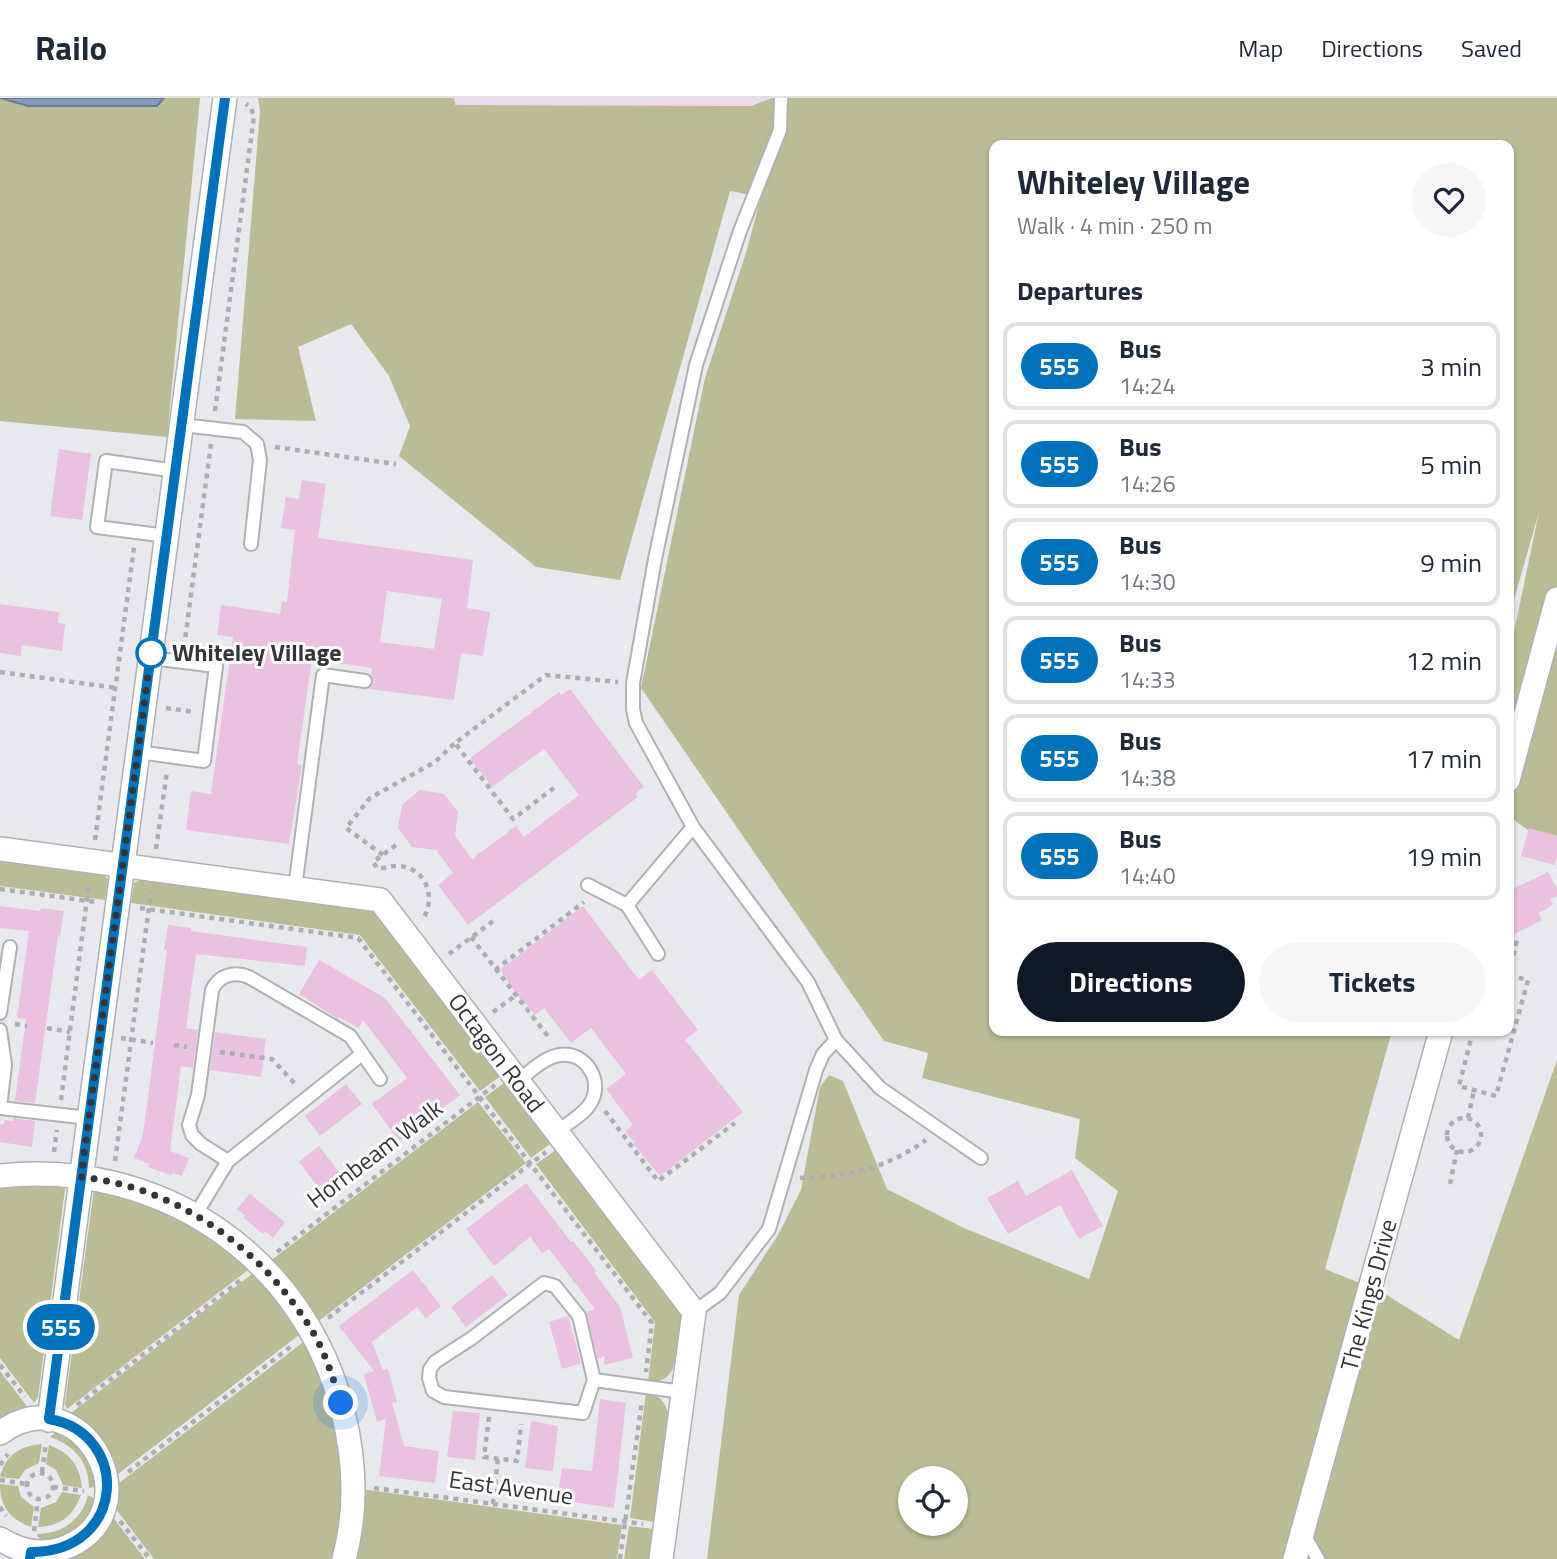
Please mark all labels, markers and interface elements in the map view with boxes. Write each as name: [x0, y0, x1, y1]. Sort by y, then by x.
text: Railo: [35, 23, 107, 73]
text: Map: [1238, 30, 1283, 66]
text: Directions: [1321, 30, 1423, 66]
text: Saved: [1461, 30, 1522, 66]
text: Whiteley Village: [1017, 157, 1250, 207]
button: heart: [1412, 163, 1486, 237]
text: Walk · 4 min · 250 m: [1017, 208, 1213, 243]
text: Departures: [1017, 271, 1143, 310]
text: Bus: [1119, 329, 1161, 368]
text: 3 min: [1420, 347, 1482, 386]
text: 555: [1039, 348, 1080, 384]
text: 14:24: [1119, 368, 1176, 403]
text: Bus: [1119, 427, 1161, 466]
text: 5 min: [1420, 445, 1482, 484]
text: 555: [1039, 446, 1080, 482]
text: 14:26: [1119, 466, 1176, 501]
text: Bus: [1119, 525, 1161, 564]
text: 9 min: [1420, 543, 1482, 582]
text: 555: [1039, 544, 1080, 580]
text: 14:30: [1119, 564, 1176, 599]
text: Bus: [1119, 623, 1161, 662]
place label: Whiteley Village: [172, 634, 342, 670]
marker: Whiteley Village: [136, 638, 166, 668]
text: 12 min: [1406, 641, 1482, 680]
text: 555: [1039, 642, 1080, 678]
text: 14:33: [1119, 662, 1176, 697]
text: Bus: [1119, 721, 1161, 760]
text: 17 min: [1406, 739, 1482, 778]
text: 555: [1039, 740, 1080, 776]
text: 14:38: [1119, 760, 1176, 795]
text: Bus: [1119, 819, 1161, 858]
text: 19 min: [1406, 837, 1482, 876]
text: 555: [1039, 838, 1080, 874]
text: 14:40: [1119, 858, 1176, 893]
button: Directions: [1017, 942, 1245, 1022]
button: Tickets: [1259, 942, 1486, 1022]
street label: Octagon Road: [440, 985, 554, 1120]
street label: Hornbeam Walk: [299, 1090, 450, 1216]
street label: The Kings Drive: [1330, 1215, 1406, 1375]
line badge: 555: [21, 1304, 101, 1350]
text: 555: [41, 1309, 81, 1345]
your location: [323, 1385, 358, 1420]
street label: East Avenue: [447, 1460, 576, 1514]
map controls: [898, 1466, 968, 1536]
button: locate: [898, 1466, 968, 1536]

